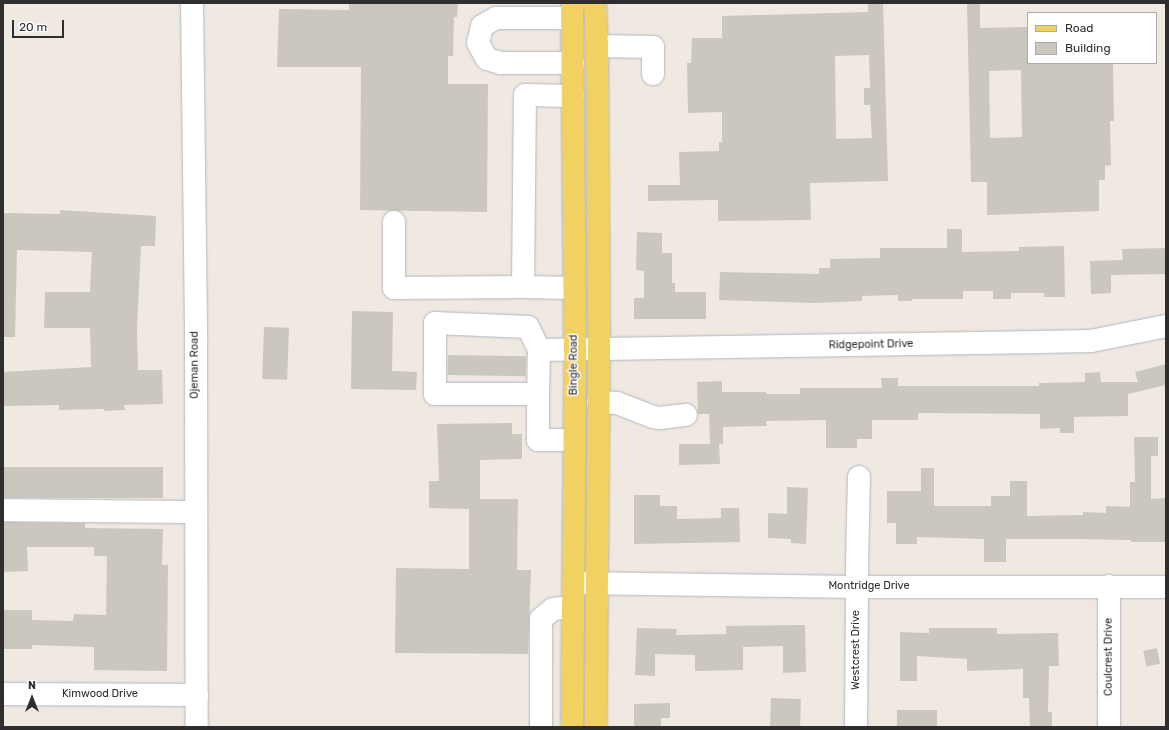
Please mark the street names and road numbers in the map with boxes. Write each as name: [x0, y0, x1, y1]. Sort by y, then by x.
street label: Ojeman Road: [188, 331, 202, 399]
street label: Bingle Road: [567, 335, 581, 395]
street label: Ridgepoint Drive: [829, 338, 913, 352]
street label: Montridge Drive: [828, 579, 910, 593]
street label: Westcrest Drive: [849, 610, 863, 690]
street label: Coulcrest Drive: [1102, 618, 1116, 696]
street label: Kimwood Drive: [62, 687, 138, 701]

